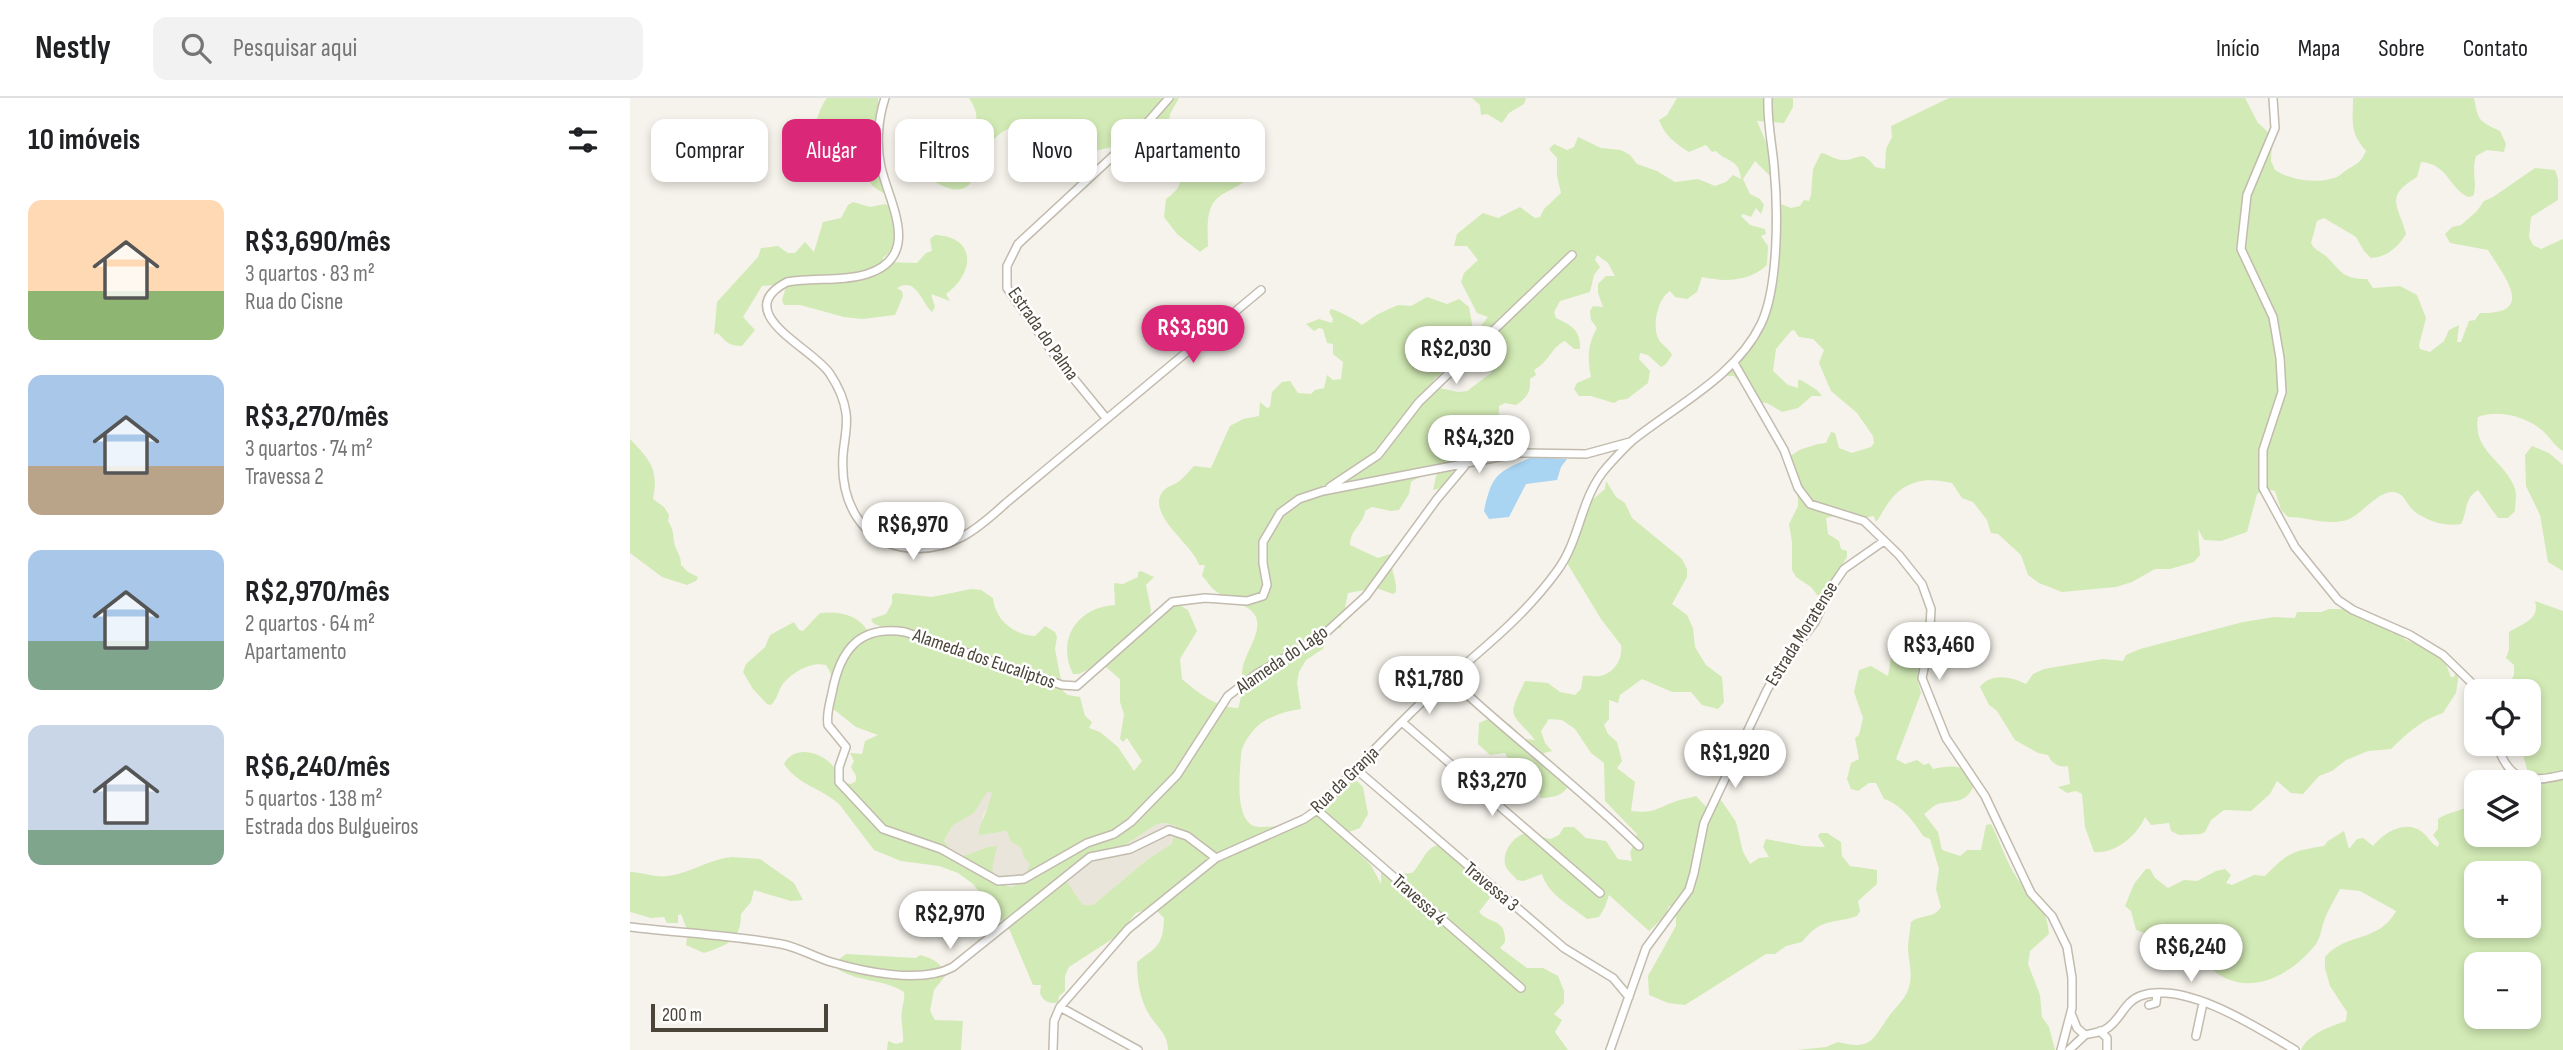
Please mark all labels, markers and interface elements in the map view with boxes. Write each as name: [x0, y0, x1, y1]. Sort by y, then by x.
search box: [153, 17, 643, 80]
text: Nestly: [35, 28, 111, 68]
icon: search: [177, 29, 215, 67]
text: Pesquisar aqui: [233, 33, 357, 64]
text: Início: [2216, 34, 2260, 63]
text: Mapa: [2298, 34, 2340, 63]
text: Sobre: [2378, 34, 2425, 63]
text: Contato: [2463, 34, 2528, 63]
chip: Comprar: [651, 119, 768, 182]
chip: Alugar: [782, 119, 881, 182]
chip: Filtros: [895, 119, 994, 182]
chip: Novo: [1008, 119, 1097, 182]
chip: Apartamento: [1111, 119, 1265, 182]
icon: filters: [564, 121, 602, 159]
text: 10 imóveis: [28, 122, 140, 158]
text: R$3,690/mês: [245, 224, 391, 260]
icon: home: [84, 228, 168, 312]
text: 3 quartos · 83 m²: [245, 260, 375, 288]
street label: Estrada do Palma: [1003, 283, 1083, 385]
text: Rua do Cisne: [245, 288, 343, 316]
pin: R$3,690: [1128, 306, 1258, 365]
text: R$3,690: [1158, 314, 1229, 342]
pin: R$2,030: [1391, 327, 1521, 386]
text: R$2,030: [1421, 335, 1491, 363]
text: R$3,270/mês: [245, 399, 389, 435]
icon: home: [84, 403, 168, 487]
pin: R$4,320: [1414, 416, 1544, 475]
text: R$4,320: [1444, 424, 1514, 452]
text: 3 quartos · 74 m²: [245, 435, 373, 463]
text: Travessa 2: [245, 463, 324, 491]
pin: R$6,970: [848, 503, 978, 562]
text: R$6,970: [878, 511, 948, 539]
text: R$2,970/mês: [245, 574, 390, 610]
icon: home: [84, 578, 168, 662]
street label: Estrada Moratense: [1761, 578, 1843, 690]
text: 2 quartos · 64 m²: [245, 610, 375, 638]
street label: Alameda do Lago: [1231, 621, 1332, 700]
pin: R$3,460: [1874, 622, 2004, 682]
street label: Alameda dos Eucaliptos: [909, 624, 1058, 694]
text: R$3,460: [1903, 631, 1975, 659]
text: Apartamento: [245, 638, 347, 666]
pin: R$1,780: [1364, 656, 1494, 716]
text: R$1,780: [1395, 665, 1463, 693]
map controls: [2464, 679, 2541, 1029]
button: locate: [2464, 679, 2541, 756]
pin: R$1,920: [1670, 730, 1800, 790]
text: R$1,920: [1700, 739, 1770, 767]
street label: Rua da Granja: [1306, 742, 1384, 818]
text: R$6,240/mês: [245, 749, 390, 785]
icon: home: [84, 753, 168, 837]
pin: R$3,270: [1427, 758, 1557, 818]
text: R$3,270: [1457, 767, 1527, 795]
button: layers: [2464, 770, 2541, 847]
text: 5 quartos · 138 m²: [245, 785, 383, 813]
text: Estrada dos Bulgueiros: [245, 813, 418, 841]
street label: Travessa 3: [1459, 857, 1523, 917]
button: +: [2464, 861, 2541, 938]
street label: Travessa 4: [1387, 870, 1451, 930]
pin: R$2,970: [885, 892, 1015, 951]
text: R$2,970: [915, 900, 985, 928]
pin: R$6,240: [2126, 924, 2256, 984]
text: R$6,240: [2156, 933, 2226, 961]
button: −: [2464, 952, 2541, 1029]
scale bar: [651, 1001, 828, 1033]
text: 200 m: [662, 1004, 702, 1027]

